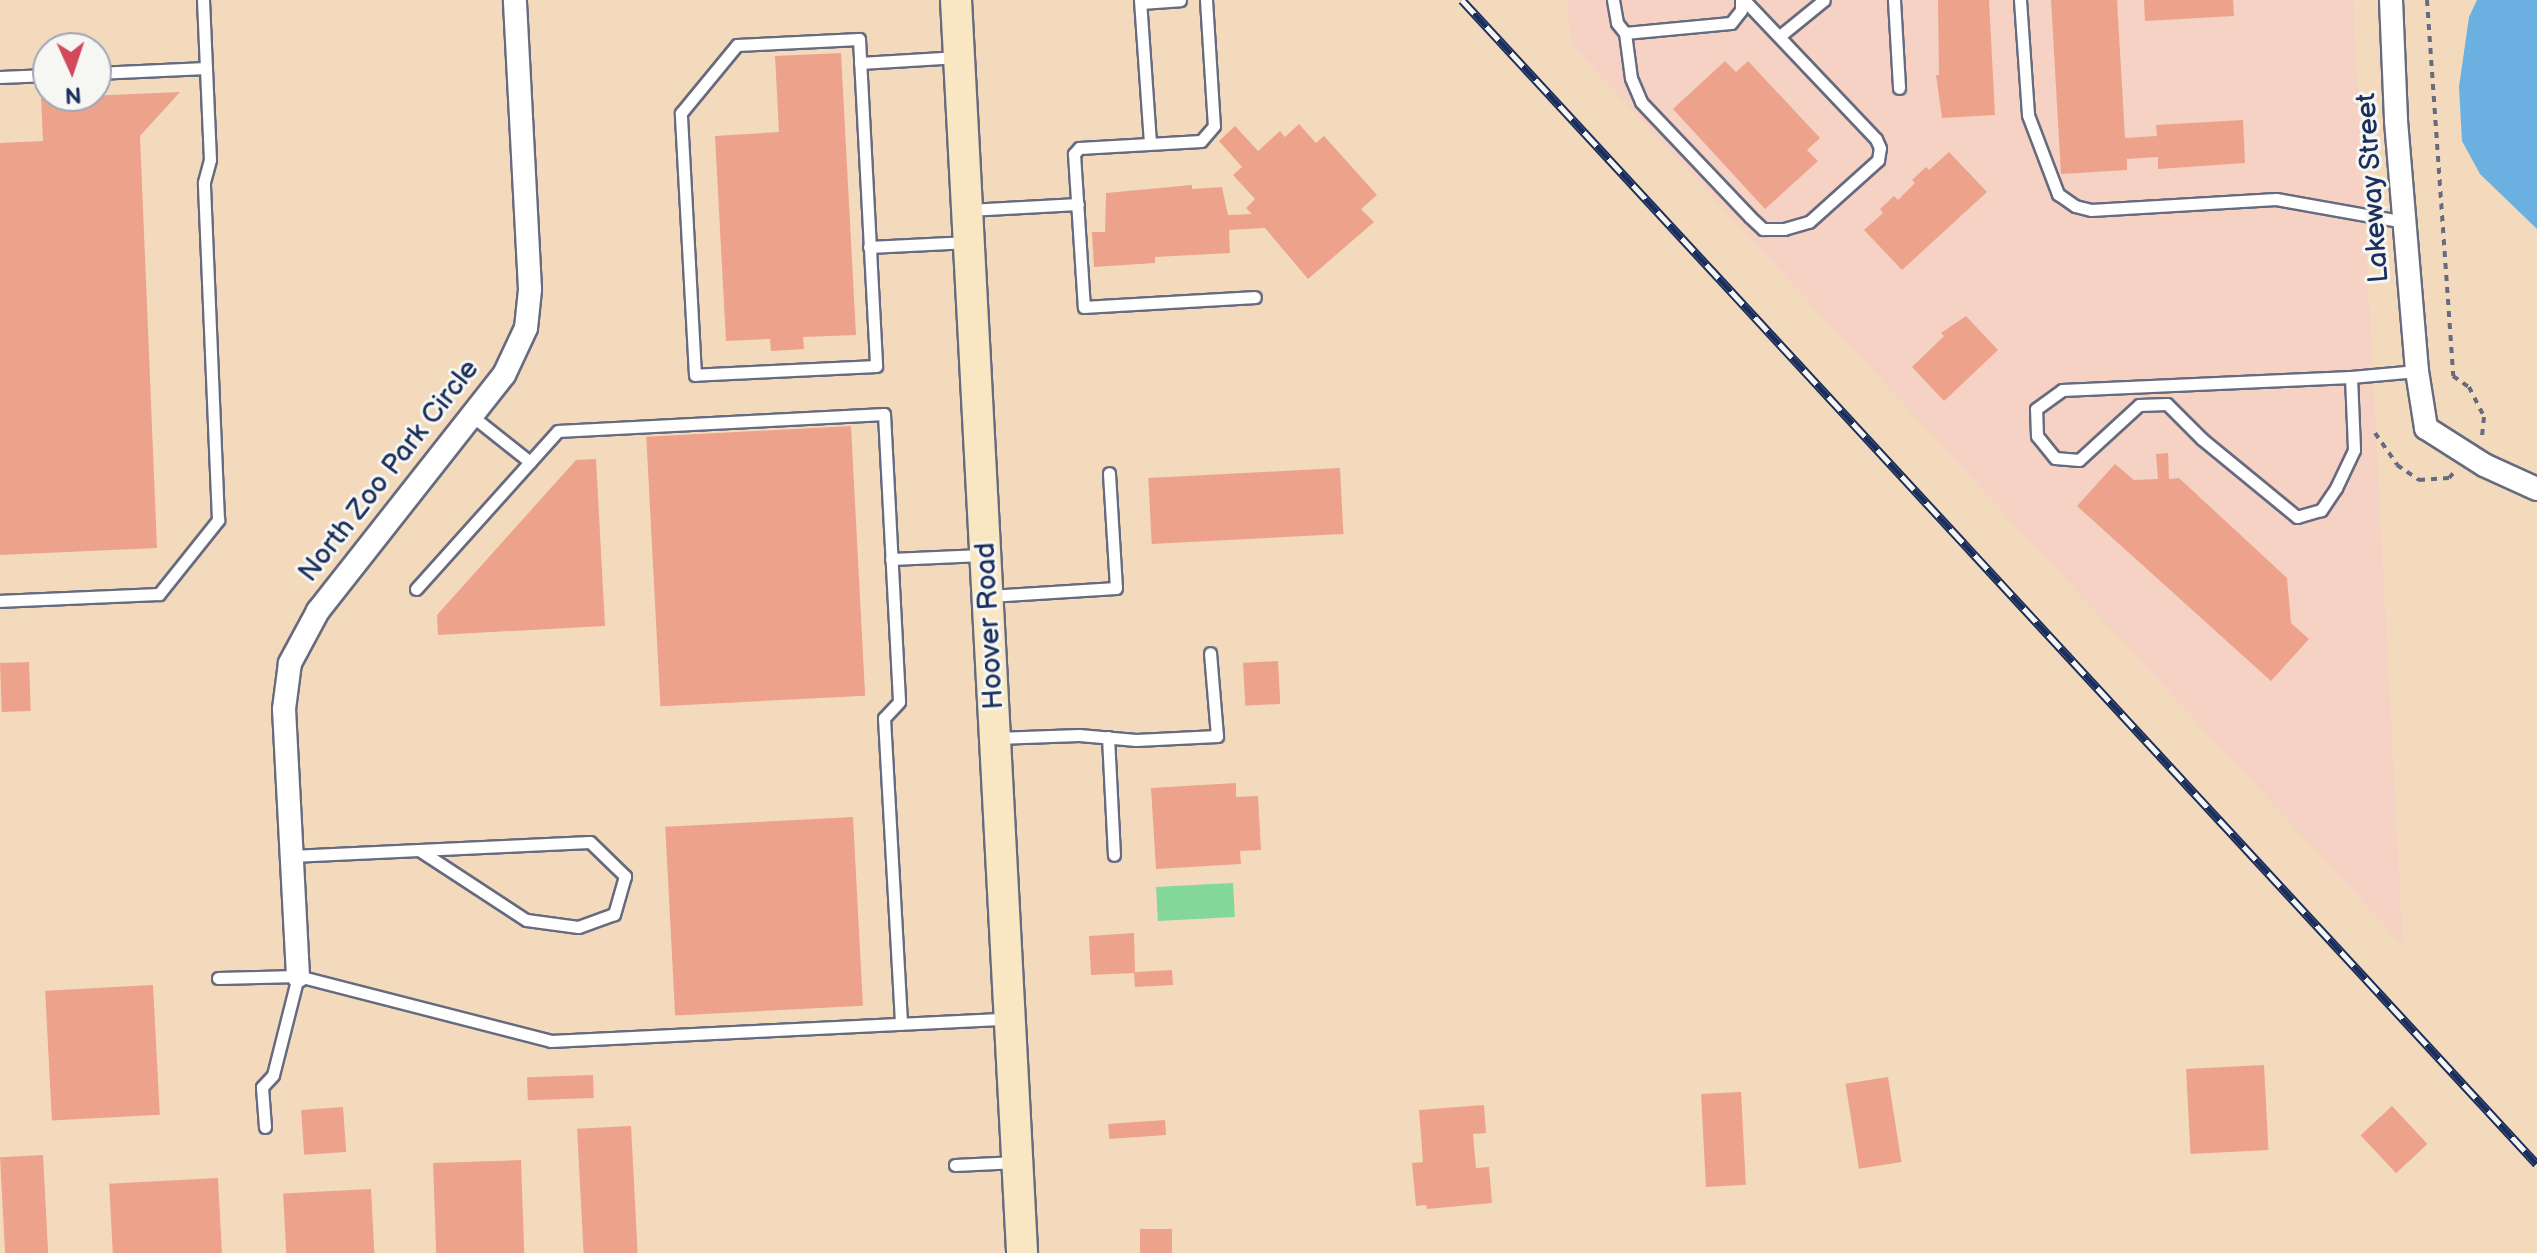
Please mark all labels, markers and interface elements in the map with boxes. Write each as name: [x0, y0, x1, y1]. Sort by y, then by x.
north arrow: [32, 32, 112, 112]
text: N: [64, 81, 82, 108]
street label: Lakeway Street: [2350, 91, 2396, 285]
street label: North Zoo Park Circle: [292, 353, 486, 589]
street label: Hoover Road: [969, 542, 1011, 710]

